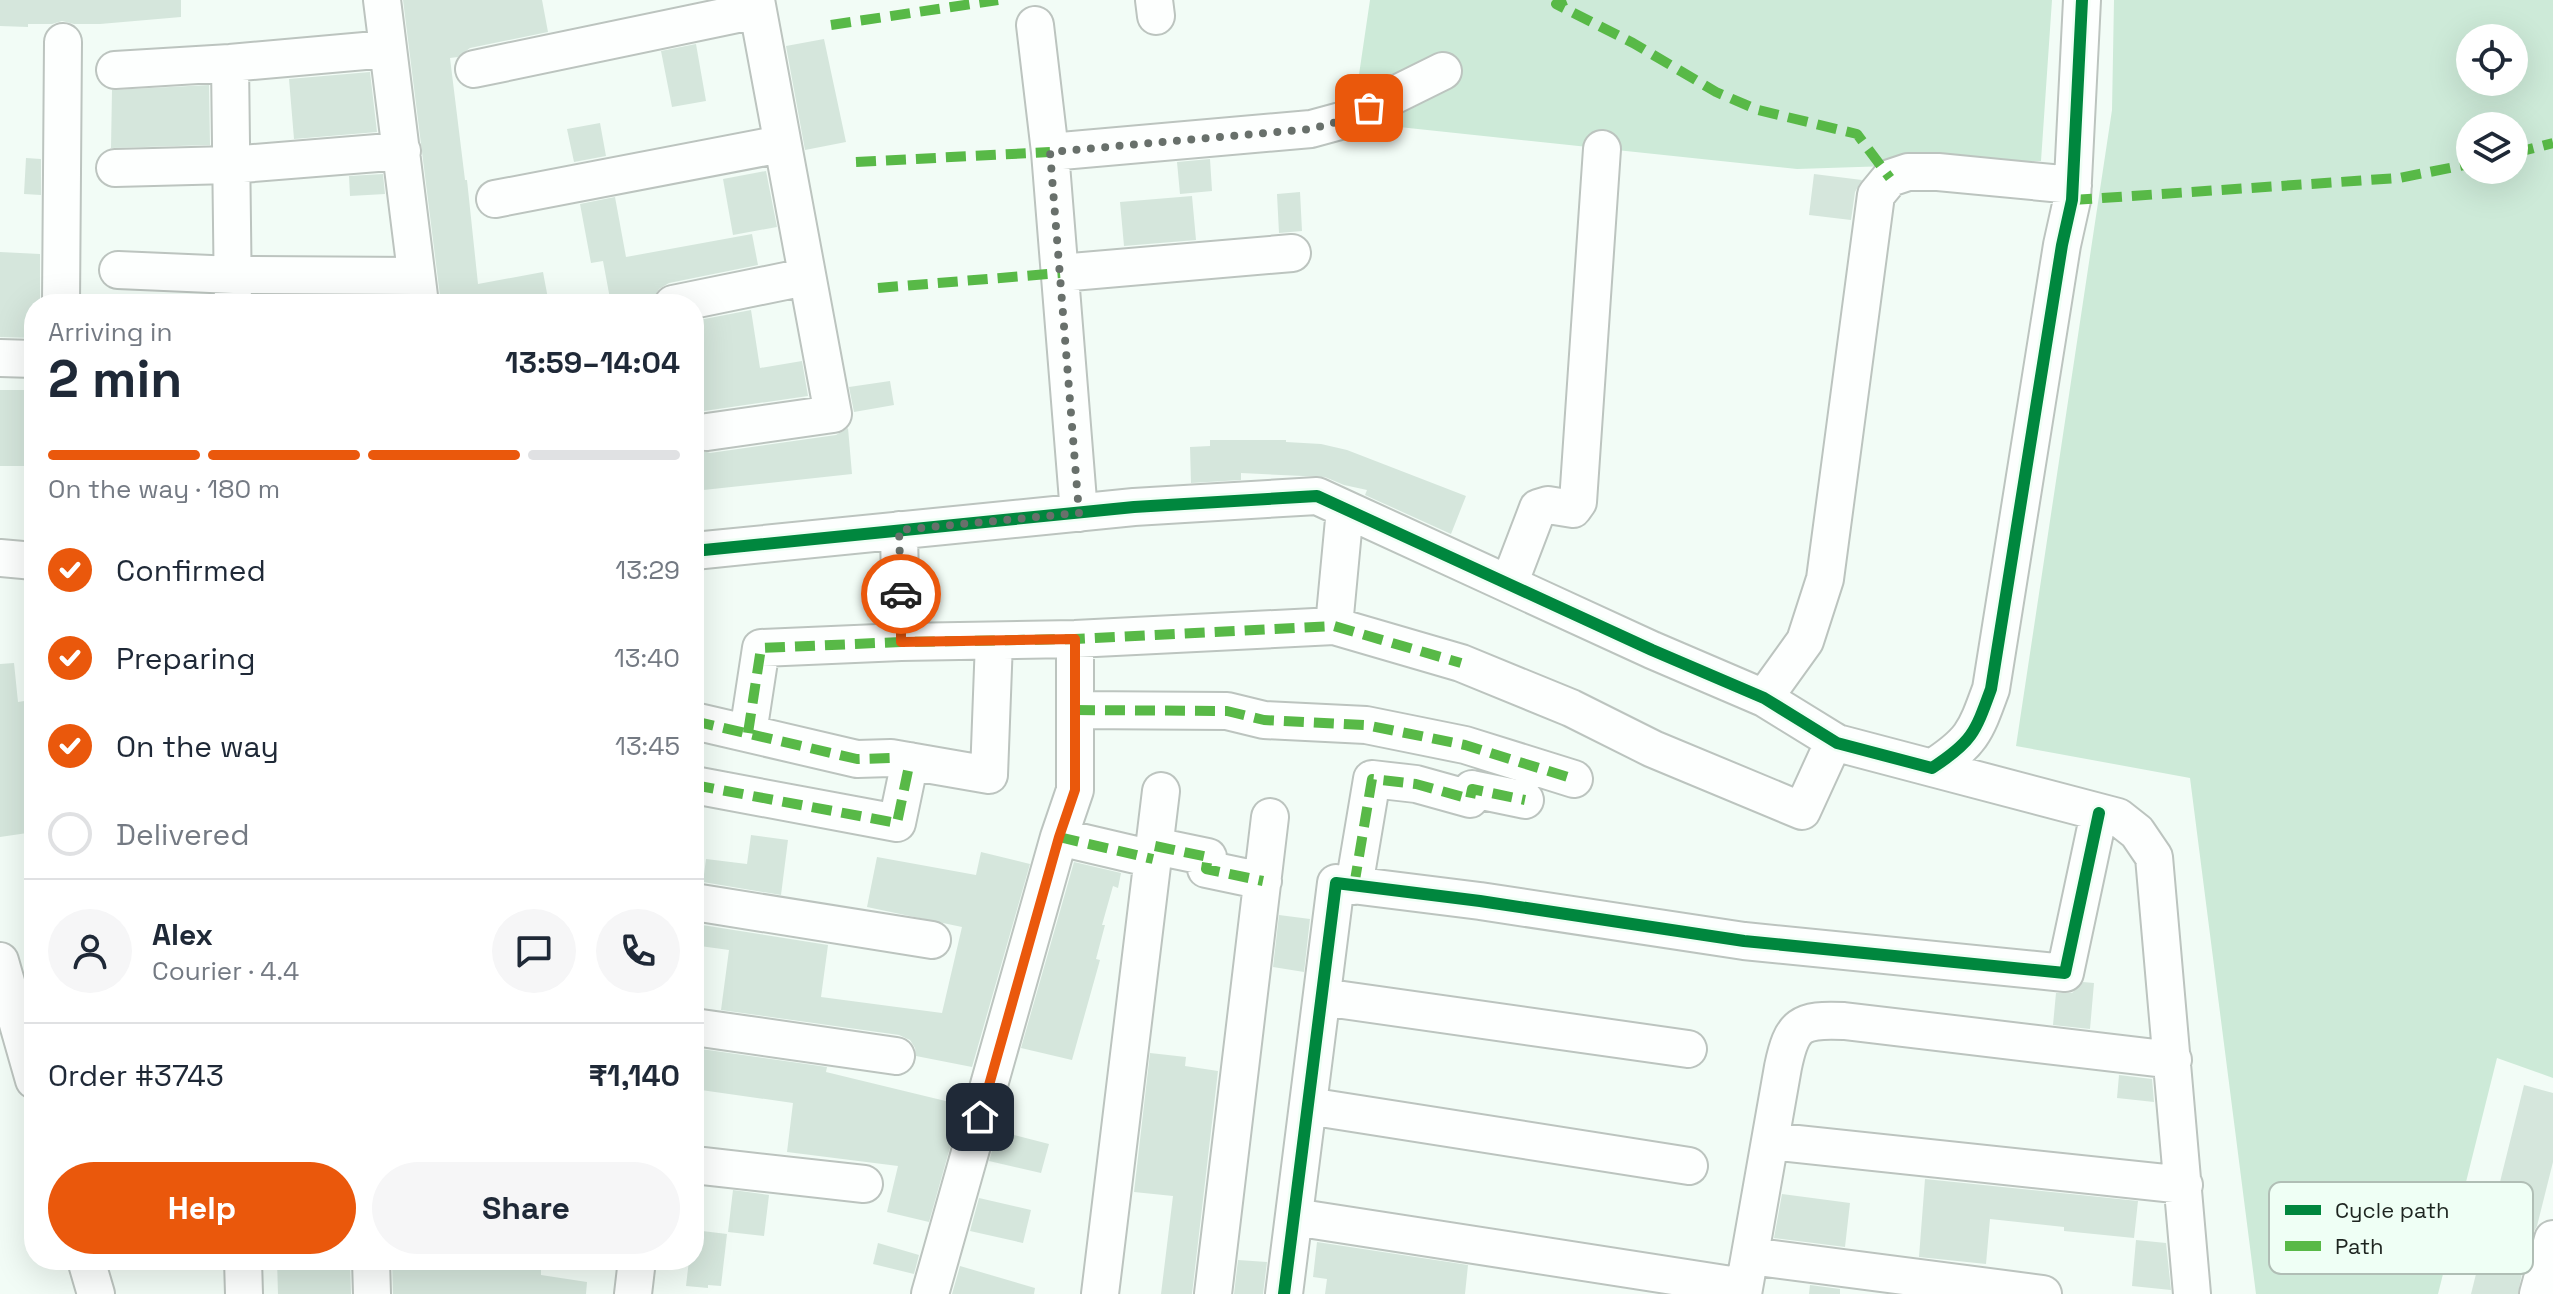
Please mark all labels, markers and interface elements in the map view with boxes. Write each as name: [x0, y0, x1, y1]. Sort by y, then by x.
map controls: [2456, 24, 2528, 184]
button: locate: [2456, 24, 2528, 96]
pin: [1335, 74, 1403, 142]
icon: bag: [1347, 86, 1391, 130]
button: layers: [2456, 112, 2528, 184]
text: Arriving in: [48, 315, 172, 349]
text: 13:59–14:04: [505, 343, 680, 382]
text: 2 min: [48, 346, 182, 412]
text: On the way · 180 m: [48, 472, 280, 506]
icon: check: [48, 548, 92, 592]
text: Confirmed: [116, 551, 266, 590]
text: 13:29: [615, 553, 680, 587]
courier: [861, 554, 941, 634]
icon: car: [879, 572, 923, 616]
icon: check: [48, 636, 92, 680]
text: Preparing: [116, 639, 255, 678]
text: 13:40: [614, 641, 680, 675]
icon: check: [48, 724, 92, 768]
text: On the way: [116, 727, 279, 766]
text: 13:45: [615, 729, 680, 763]
text: Delivered: [116, 815, 250, 854]
button: person: [48, 909, 132, 993]
button: chat: [492, 909, 576, 993]
button: phone: [596, 909, 680, 993]
text: Alex: [152, 915, 213, 954]
text: Courier · 4.4: [152, 954, 299, 988]
text: Order #3743: [48, 1056, 224, 1095]
text: ₹1,140: [588, 1056, 680, 1095]
pin: [946, 1083, 1014, 1151]
icon: home: [958, 1095, 1002, 1139]
button: Help: [48, 1162, 356, 1254]
button: Share: [372, 1162, 680, 1254]
legend: [2269, 1182, 2533, 1274]
text: Cycle path: [2335, 1196, 2450, 1224]
text: Path: [2335, 1232, 2384, 1260]

